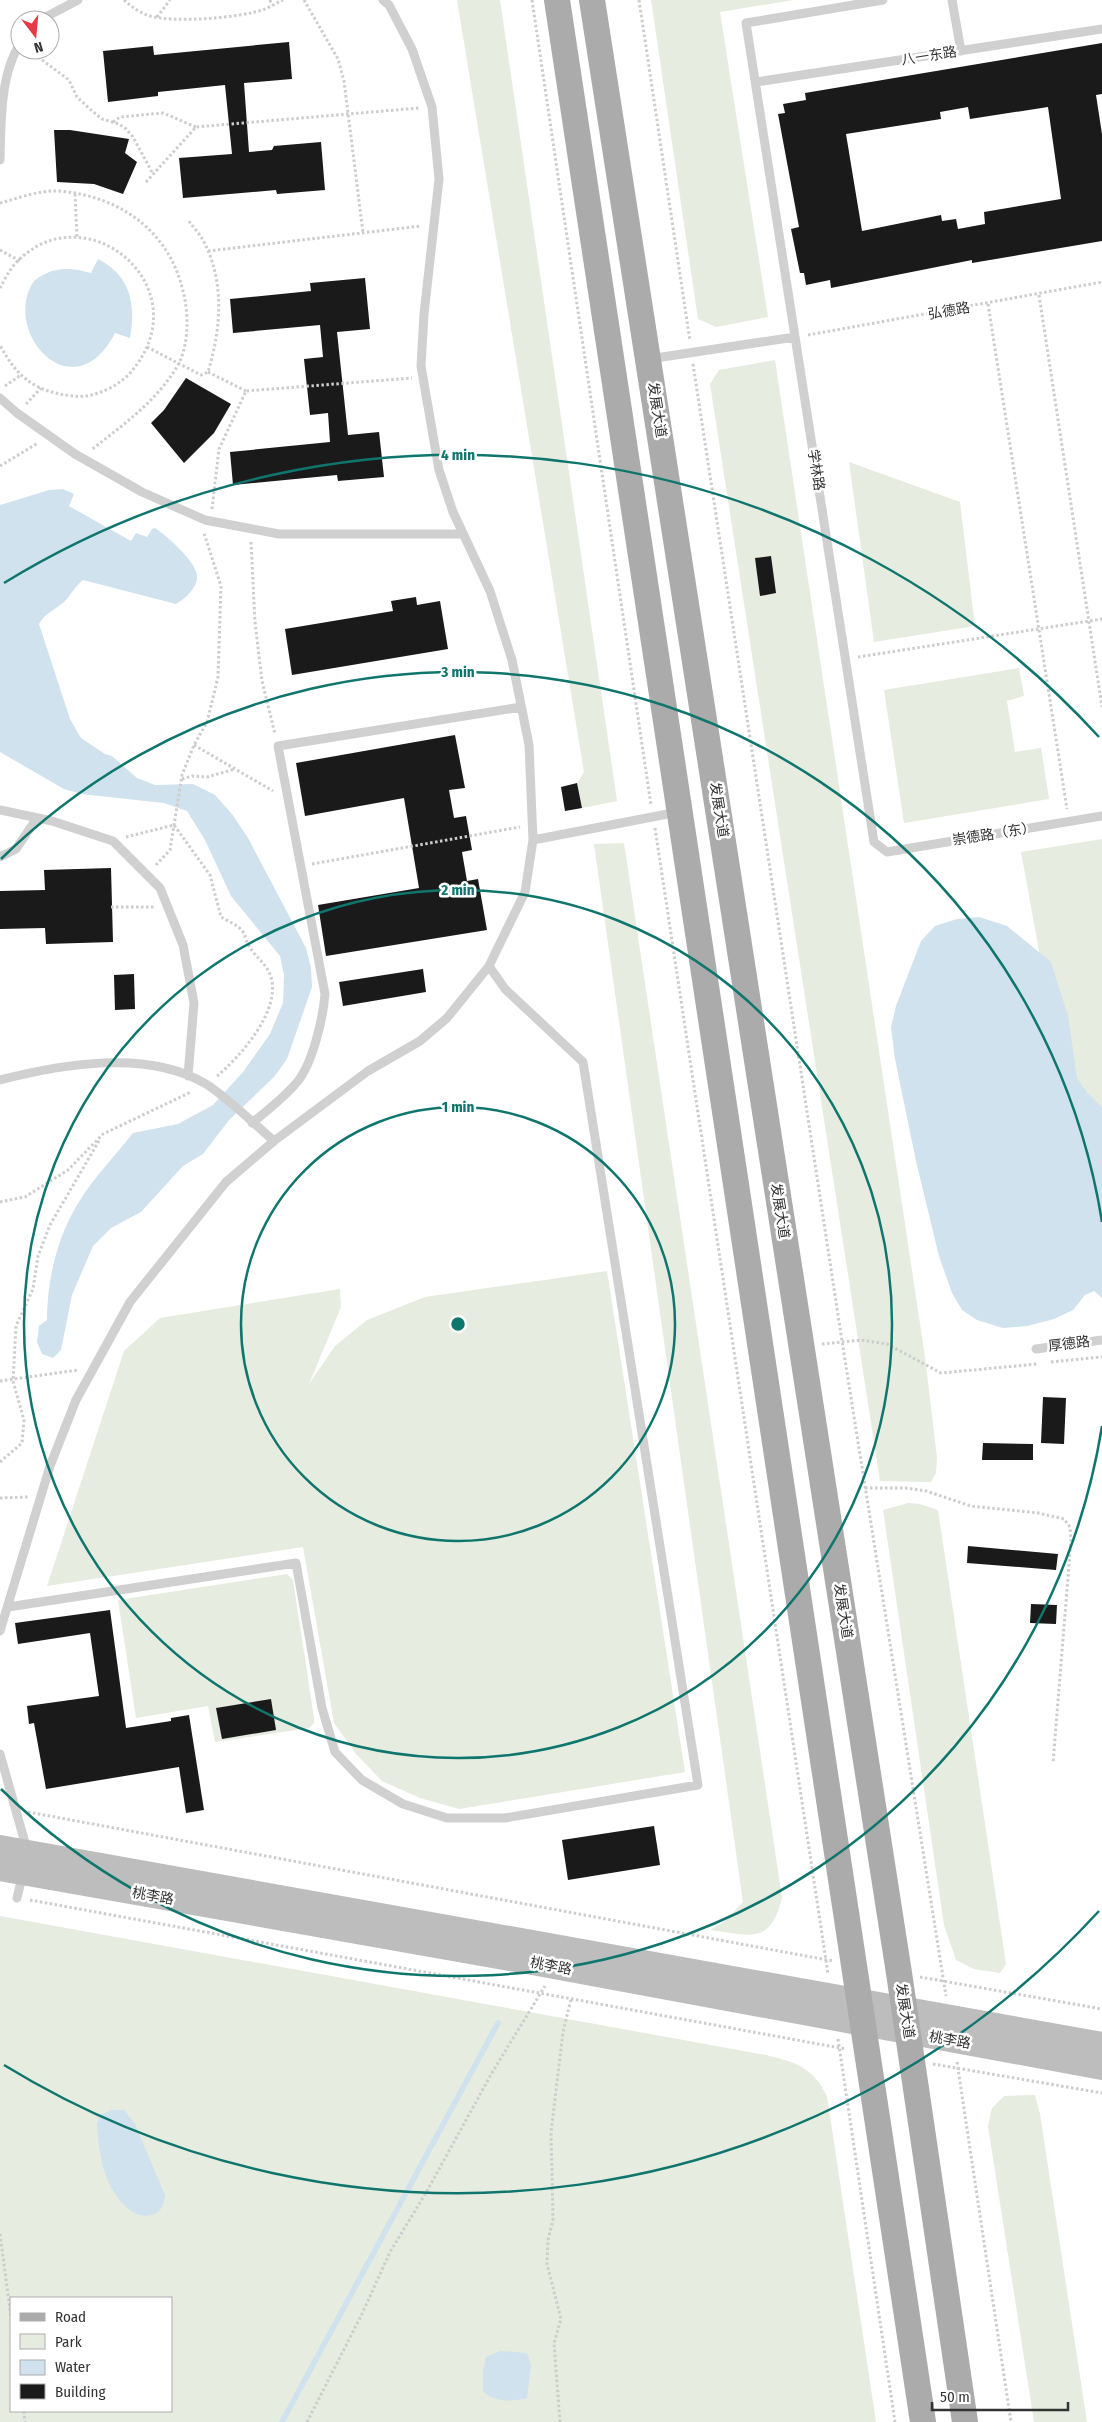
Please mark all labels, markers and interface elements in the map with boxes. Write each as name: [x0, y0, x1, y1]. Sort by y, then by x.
north arrow: [10, 10, 60, 60]
text: N: [32, 38, 45, 56]
street label: 八一东路: [900, 43, 958, 69]
street label: 弘德路: [927, 299, 971, 323]
street label: 发展大道: [644, 381, 670, 439]
text: 4 min: [441, 446, 475, 464]
street label: 学林路: [804, 448, 828, 492]
text: 3 min: [440, 663, 475, 681]
street label: 发展大道: [706, 781, 732, 839]
street label: 崇德路（东）: [951, 819, 1037, 849]
text: 2 min: [440, 881, 475, 899]
text: 1 min: [442, 1098, 474, 1116]
street label: 发展大道: [767, 1182, 793, 1240]
centre of rings: [449, 1315, 467, 1333]
street label: 厚德路: [1047, 1333, 1091, 1355]
street label: 发展大道: [830, 1582, 856, 1640]
street label: 桃李路: [131, 1884, 175, 1908]
street label: 桃李路: [529, 1954, 573, 1978]
street label: 发展大道: [892, 1982, 918, 2040]
street label: 桃李路: [928, 2028, 972, 2052]
legend: [10, 2297, 172, 2412]
text: Road: [55, 2308, 86, 2326]
text: Park: [55, 2333, 82, 2351]
text: Water: [55, 2358, 91, 2376]
scale bar: [932, 2380, 1068, 2412]
text: Building: [55, 2383, 106, 2401]
text: 50 m: [940, 2388, 970, 2406]

